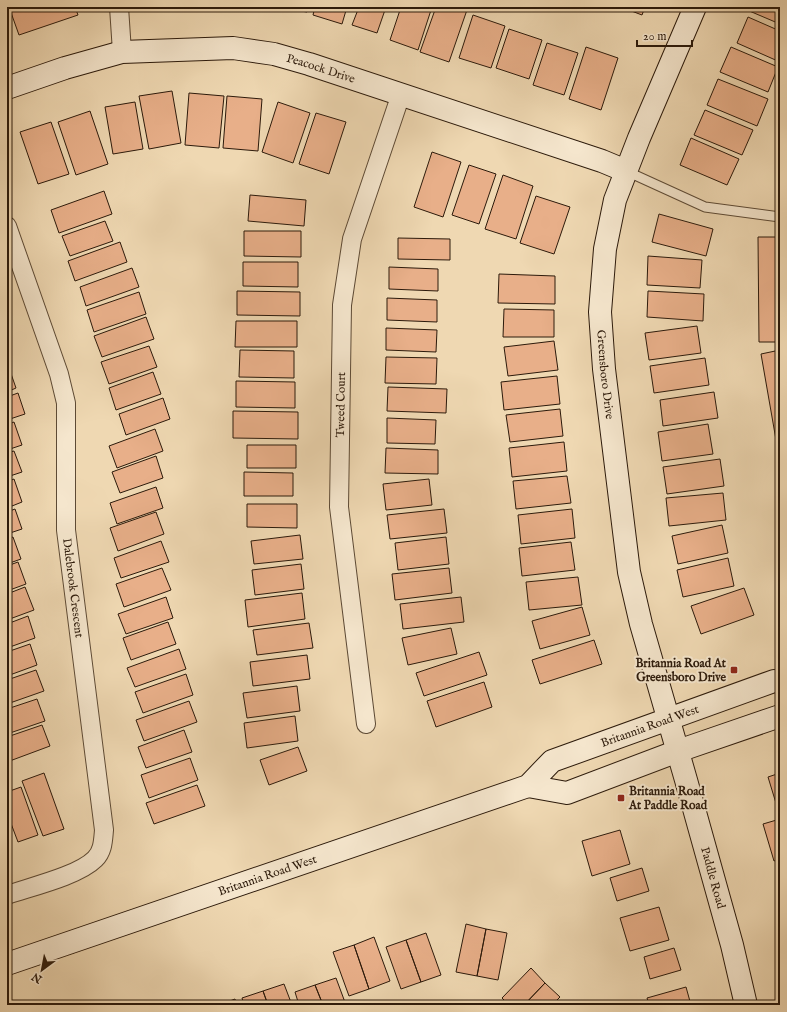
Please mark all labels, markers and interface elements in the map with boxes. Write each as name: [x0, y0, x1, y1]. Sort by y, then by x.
scale bar: [637, 22, 692, 48]
text: 20 m: [643, 29, 666, 44]
street label: Peacock Drive: [285, 50, 358, 86]
street label: Greensboro Drive: [594, 329, 618, 421]
street label: Tweed Court: [333, 372, 349, 438]
street label: Dalebrook Crescent: [60, 537, 87, 638]
place label: Britannia Road At Greensboro Drive: [635, 656, 727, 685]
marker: Britannia Road At Greensboro Drive: [729, 665, 739, 675]
street label: Britannia Road West: [599, 701, 701, 750]
place label: Britannia Road At Paddle Road: [628, 784, 708, 813]
marker: Britannia Road At Paddle Road: [616, 793, 626, 803]
street label: Paddle Road: [698, 845, 729, 911]
street label: Britannia Road West: [216, 851, 318, 899]
north arrow: [22, 950, 62, 990]
text: N: [29, 969, 46, 987]

